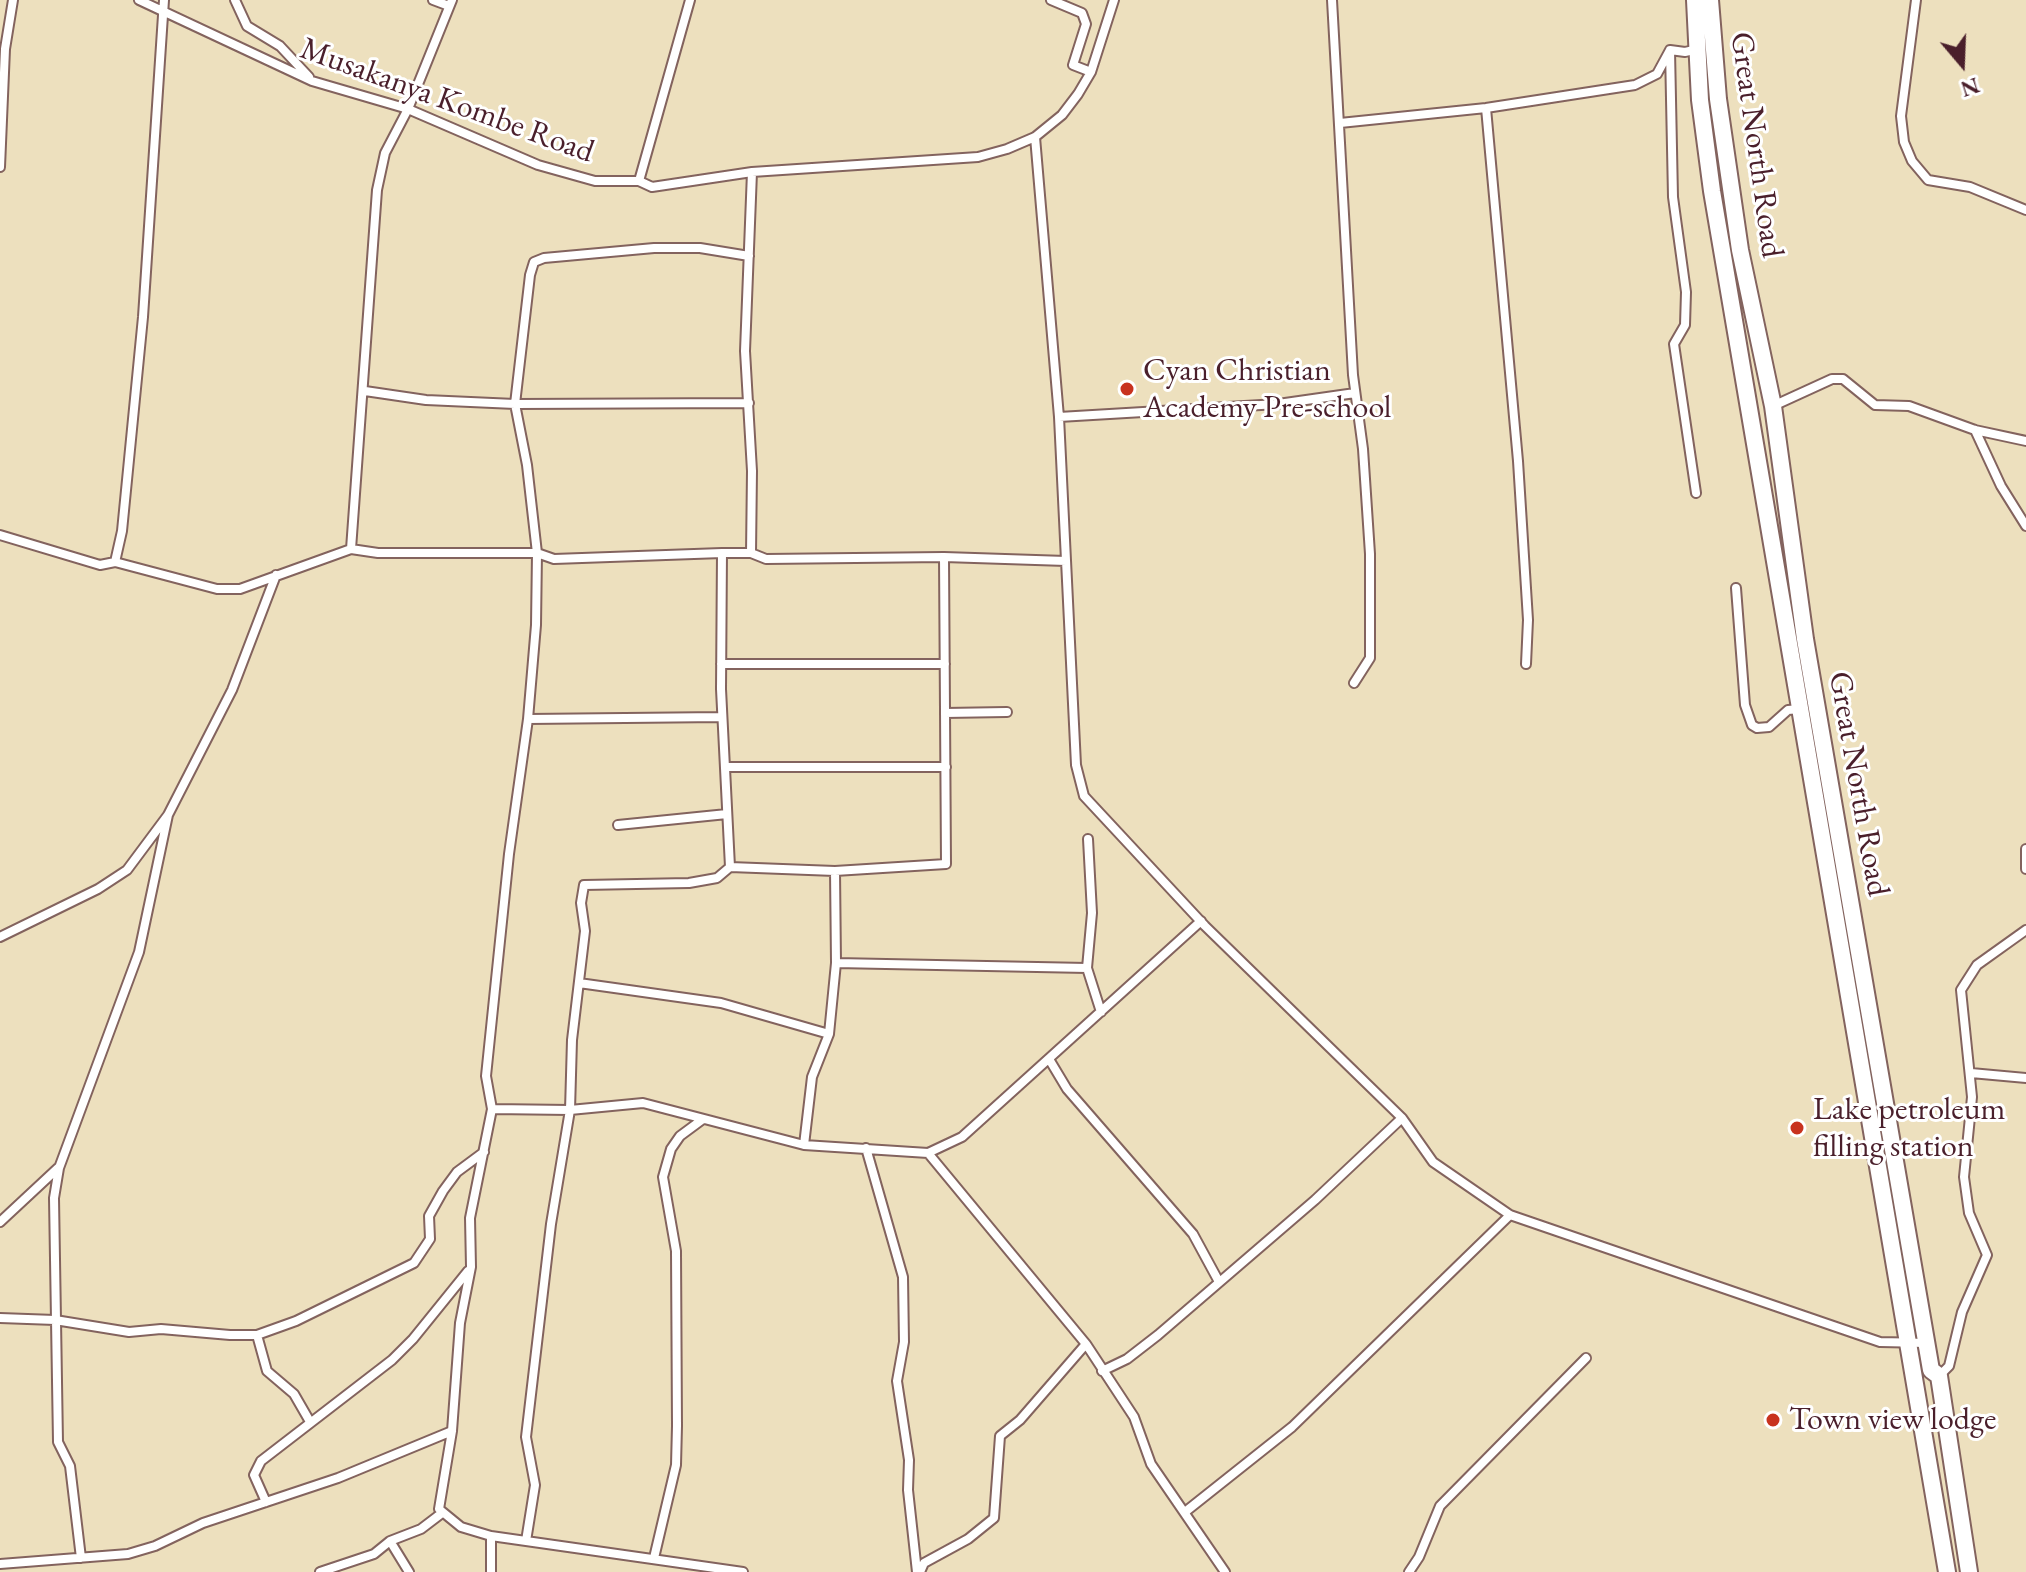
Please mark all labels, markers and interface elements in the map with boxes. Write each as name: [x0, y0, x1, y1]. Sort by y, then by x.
north arrow: [1922, 24, 2002, 104]
street label: Musakanya Kombe Road: [295, 30, 599, 172]
street label: Great North Road: [1721, 30, 1791, 260]
text: N: [1957, 71, 1983, 104]
place label: Cyan Christian Academy Pre-school: [1143, 352, 1391, 427]
marker: Cyan Christian Academy Pre-school: [1118, 380, 1136, 398]
street label: Great North Road: [1819, 669, 1897, 899]
place label: Lake petroleum filling station: [1813, 1091, 2005, 1166]
marker: Lake petroleum filling station: [1788, 1119, 1806, 1137]
place label: Town view lodge: [1789, 1401, 1996, 1439]
marker: Town view lodge: [1764, 1411, 1782, 1429]

